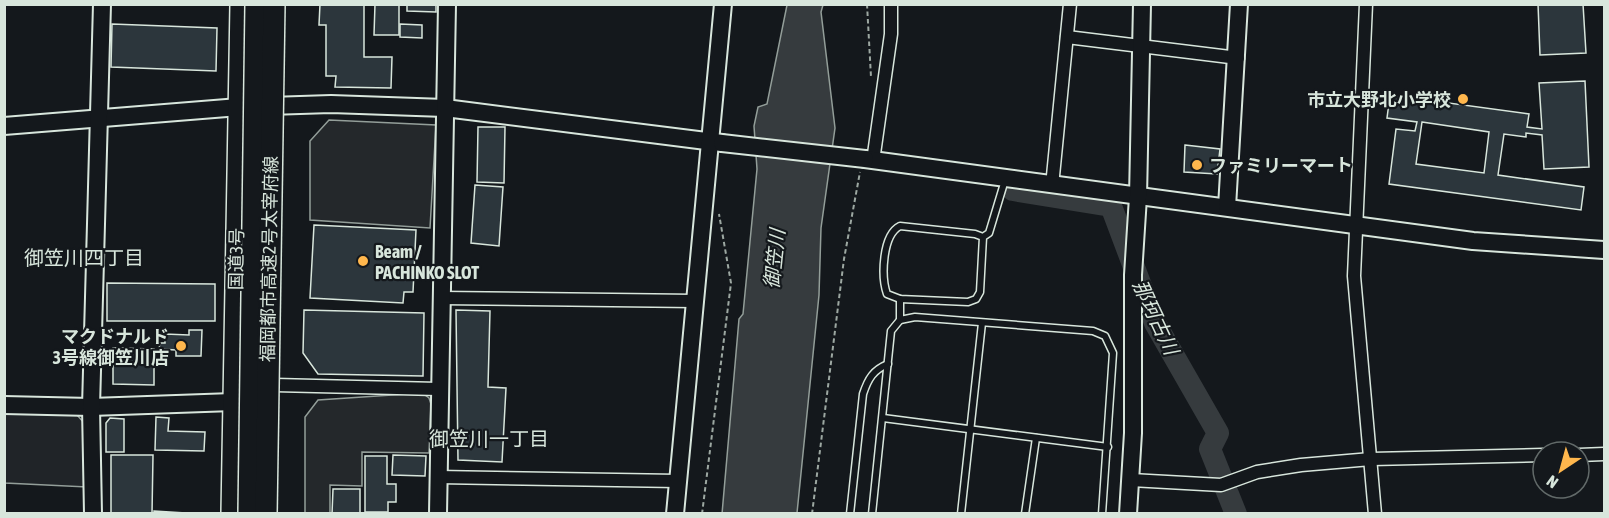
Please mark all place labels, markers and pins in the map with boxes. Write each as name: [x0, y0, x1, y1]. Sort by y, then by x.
place label: 市立大野北小学校: [1307, 89, 1451, 110]
marker: 市立大野北小学校: [1456, 92, 1470, 106]
place label: ファミリーマート: [1209, 155, 1353, 176]
marker: ファミリーマート: [1190, 158, 1204, 172]
place label: Beam / PACHINKO SLOT: [375, 241, 479, 283]
marker: Beam / PACHINKO SLOT: [356, 254, 370, 268]
place label: マクドナルド 3号線御笠川店: [53, 326, 169, 368]
marker: マクドナルド 3号線御笠川店: [174, 339, 188, 353]

